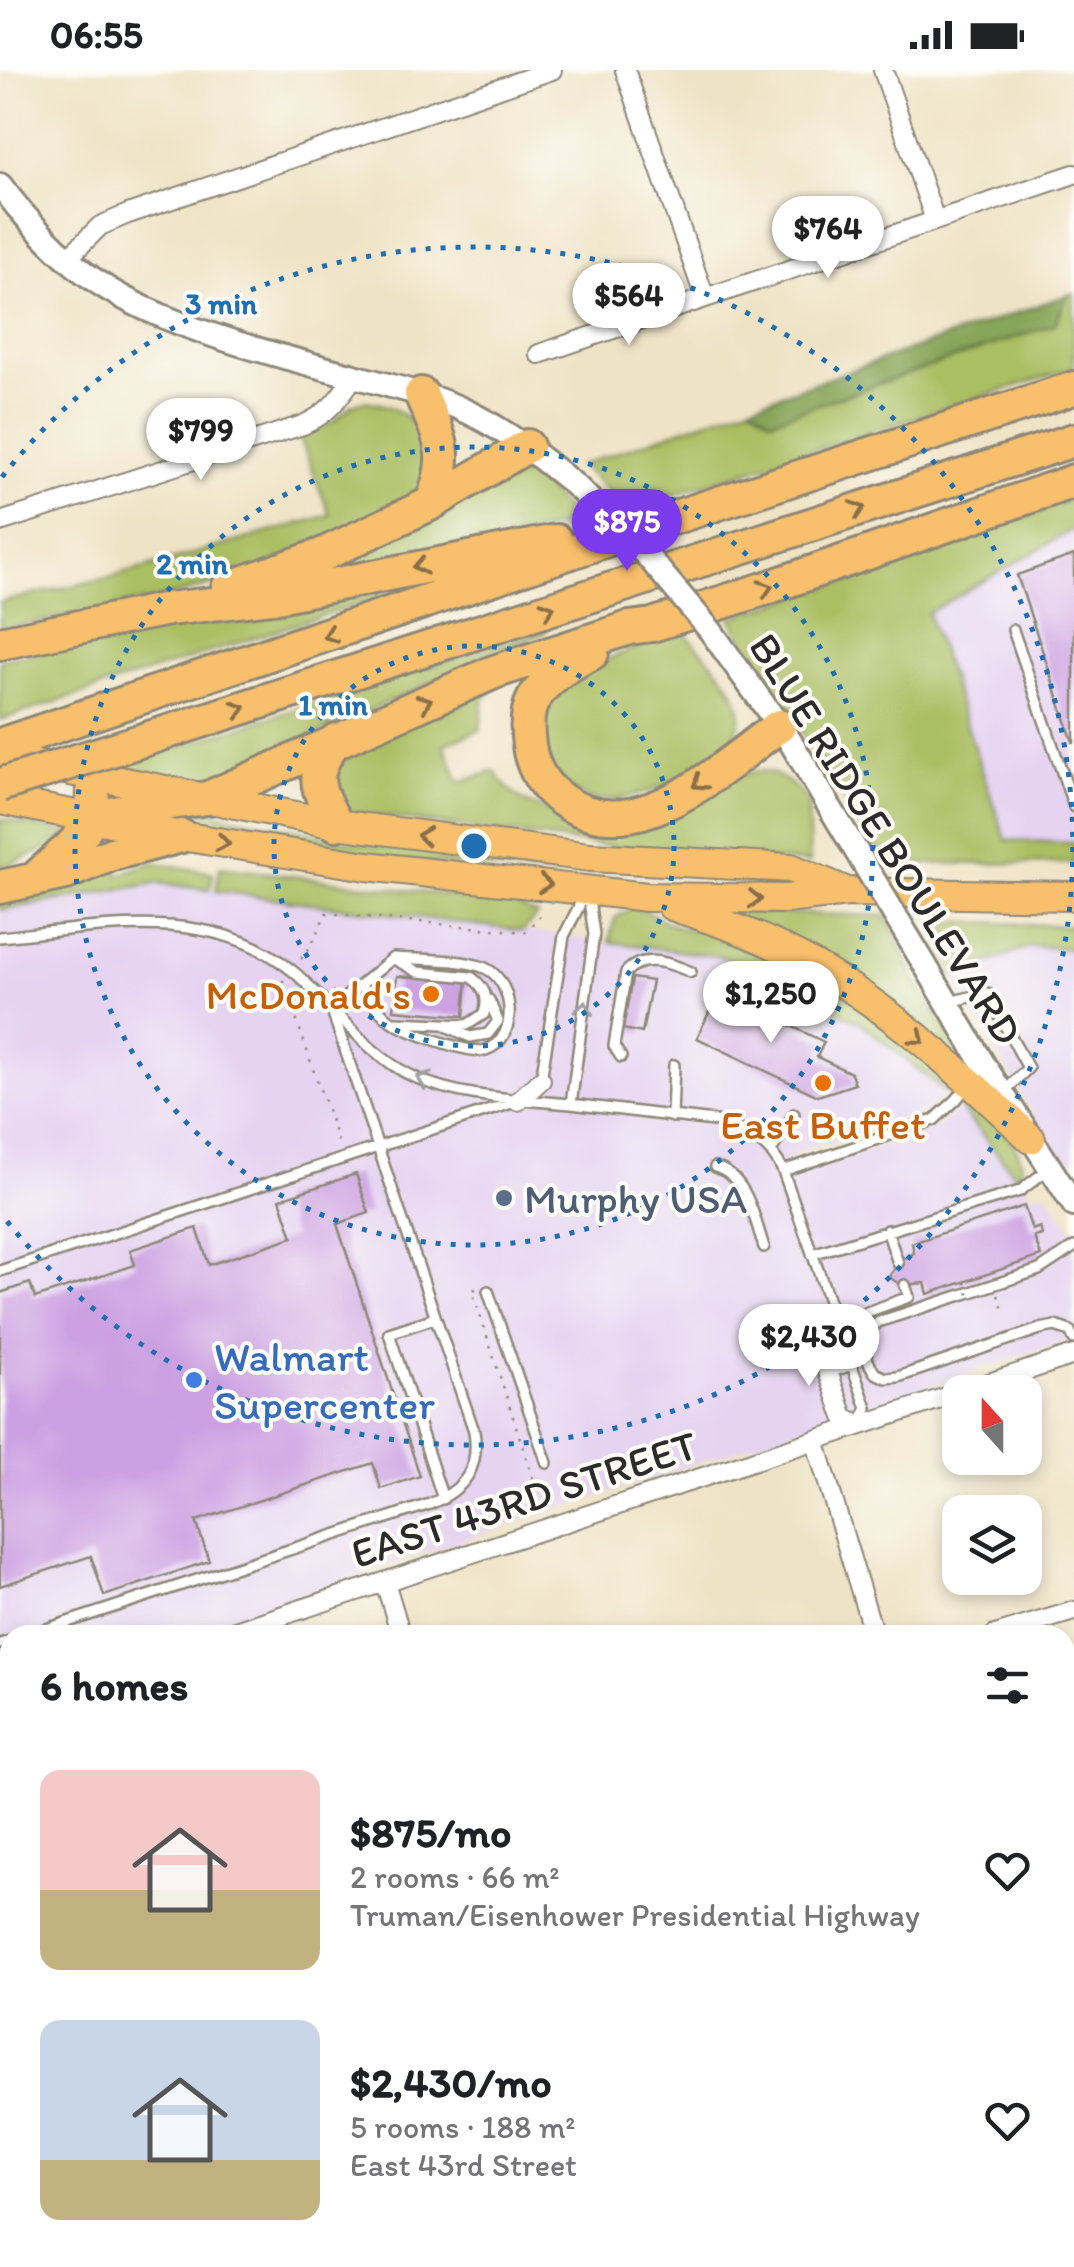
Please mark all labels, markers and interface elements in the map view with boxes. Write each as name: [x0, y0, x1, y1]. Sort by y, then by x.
text: 06:55: [50, 12, 143, 58]
pin: $764: [769, 196, 887, 281]
text: $764: [794, 209, 862, 247]
pin: $564: [570, 263, 688, 348]
text: $564: [594, 276, 664, 314]
text: 3 min: [185, 285, 258, 322]
pin: $799: [142, 398, 260, 483]
text: $799: [168, 411, 234, 449]
pin: $875: [568, 489, 686, 574]
one-way arrow: [848, 501, 865, 521]
text: $875: [594, 502, 660, 540]
text: 2 min: [156, 545, 229, 582]
one-way arrow: [412, 554, 429, 575]
one-way arrow: [757, 580, 774, 600]
one-way arrow: [539, 600, 556, 621]
one-way arrow: [322, 623, 339, 643]
street label: BLUE RIDGE BOULEVARD: [738, 624, 1034, 1054]
text: 1 min: [298, 686, 369, 723]
one-way arrow: [415, 694, 433, 714]
one-way arrow: [230, 700, 247, 720]
one-way arrow: [692, 771, 711, 789]
one-way arrow: [416, 826, 433, 847]
centre of rings: [456, 828, 492, 864]
one-way arrow: [215, 831, 231, 852]
one-way arrow: [537, 873, 553, 895]
one-way arrow: [747, 888, 763, 909]
pin: $1,250: [690, 961, 852, 1046]
place label: McDonald's: [206, 969, 411, 1020]
text: $1,250: [725, 974, 817, 1012]
marker: McDonald's: [420, 983, 442, 1005]
one-way arrow: [573, 999, 594, 1016]
one-way arrow: [907, 1026, 925, 1044]
one-way arrow: [415, 1071, 433, 1091]
marker: East Buffet: [812, 1072, 834, 1094]
place label: East Buffet: [720, 1099, 926, 1150]
place label: Murphy USA: [524, 1173, 748, 1224]
marker: Murphy USA: [493, 1187, 515, 1209]
pin: $2,430: [728, 1304, 890, 1389]
text: $2,430: [760, 1317, 858, 1355]
place label: Walmart Supercenter: [214, 1331, 435, 1430]
marker: Walmart Supercenter: [183, 1369, 205, 1391]
north arrow: [942, 1375, 1042, 1475]
map controls: [942, 1375, 1042, 1595]
street label: EAST 43RD STREET: [345, 1419, 704, 1579]
button: layers: [942, 1495, 1042, 1595]
icon: filters: [980, 1658, 1035, 1713]
text: 6 homes: [40, 1660, 188, 1711]
text: $875/mo: [350, 1807, 512, 1858]
icon: home: [120, 1810, 240, 1930]
icon: heart: [980, 1843, 1035, 1898]
text: 2 rooms · 66 m²: [350, 1858, 560, 1896]
text: Truman/Eisenhower Presidential Highway: [350, 1896, 920, 1934]
text: $2,430/mo: [350, 2057, 552, 2108]
icon: home: [120, 2060, 240, 2180]
icon: heart: [980, 2093, 1035, 2148]
text: 5 rooms · 188 m²: [350, 2108, 576, 2146]
text: East 43rd Street: [350, 2146, 577, 2184]

